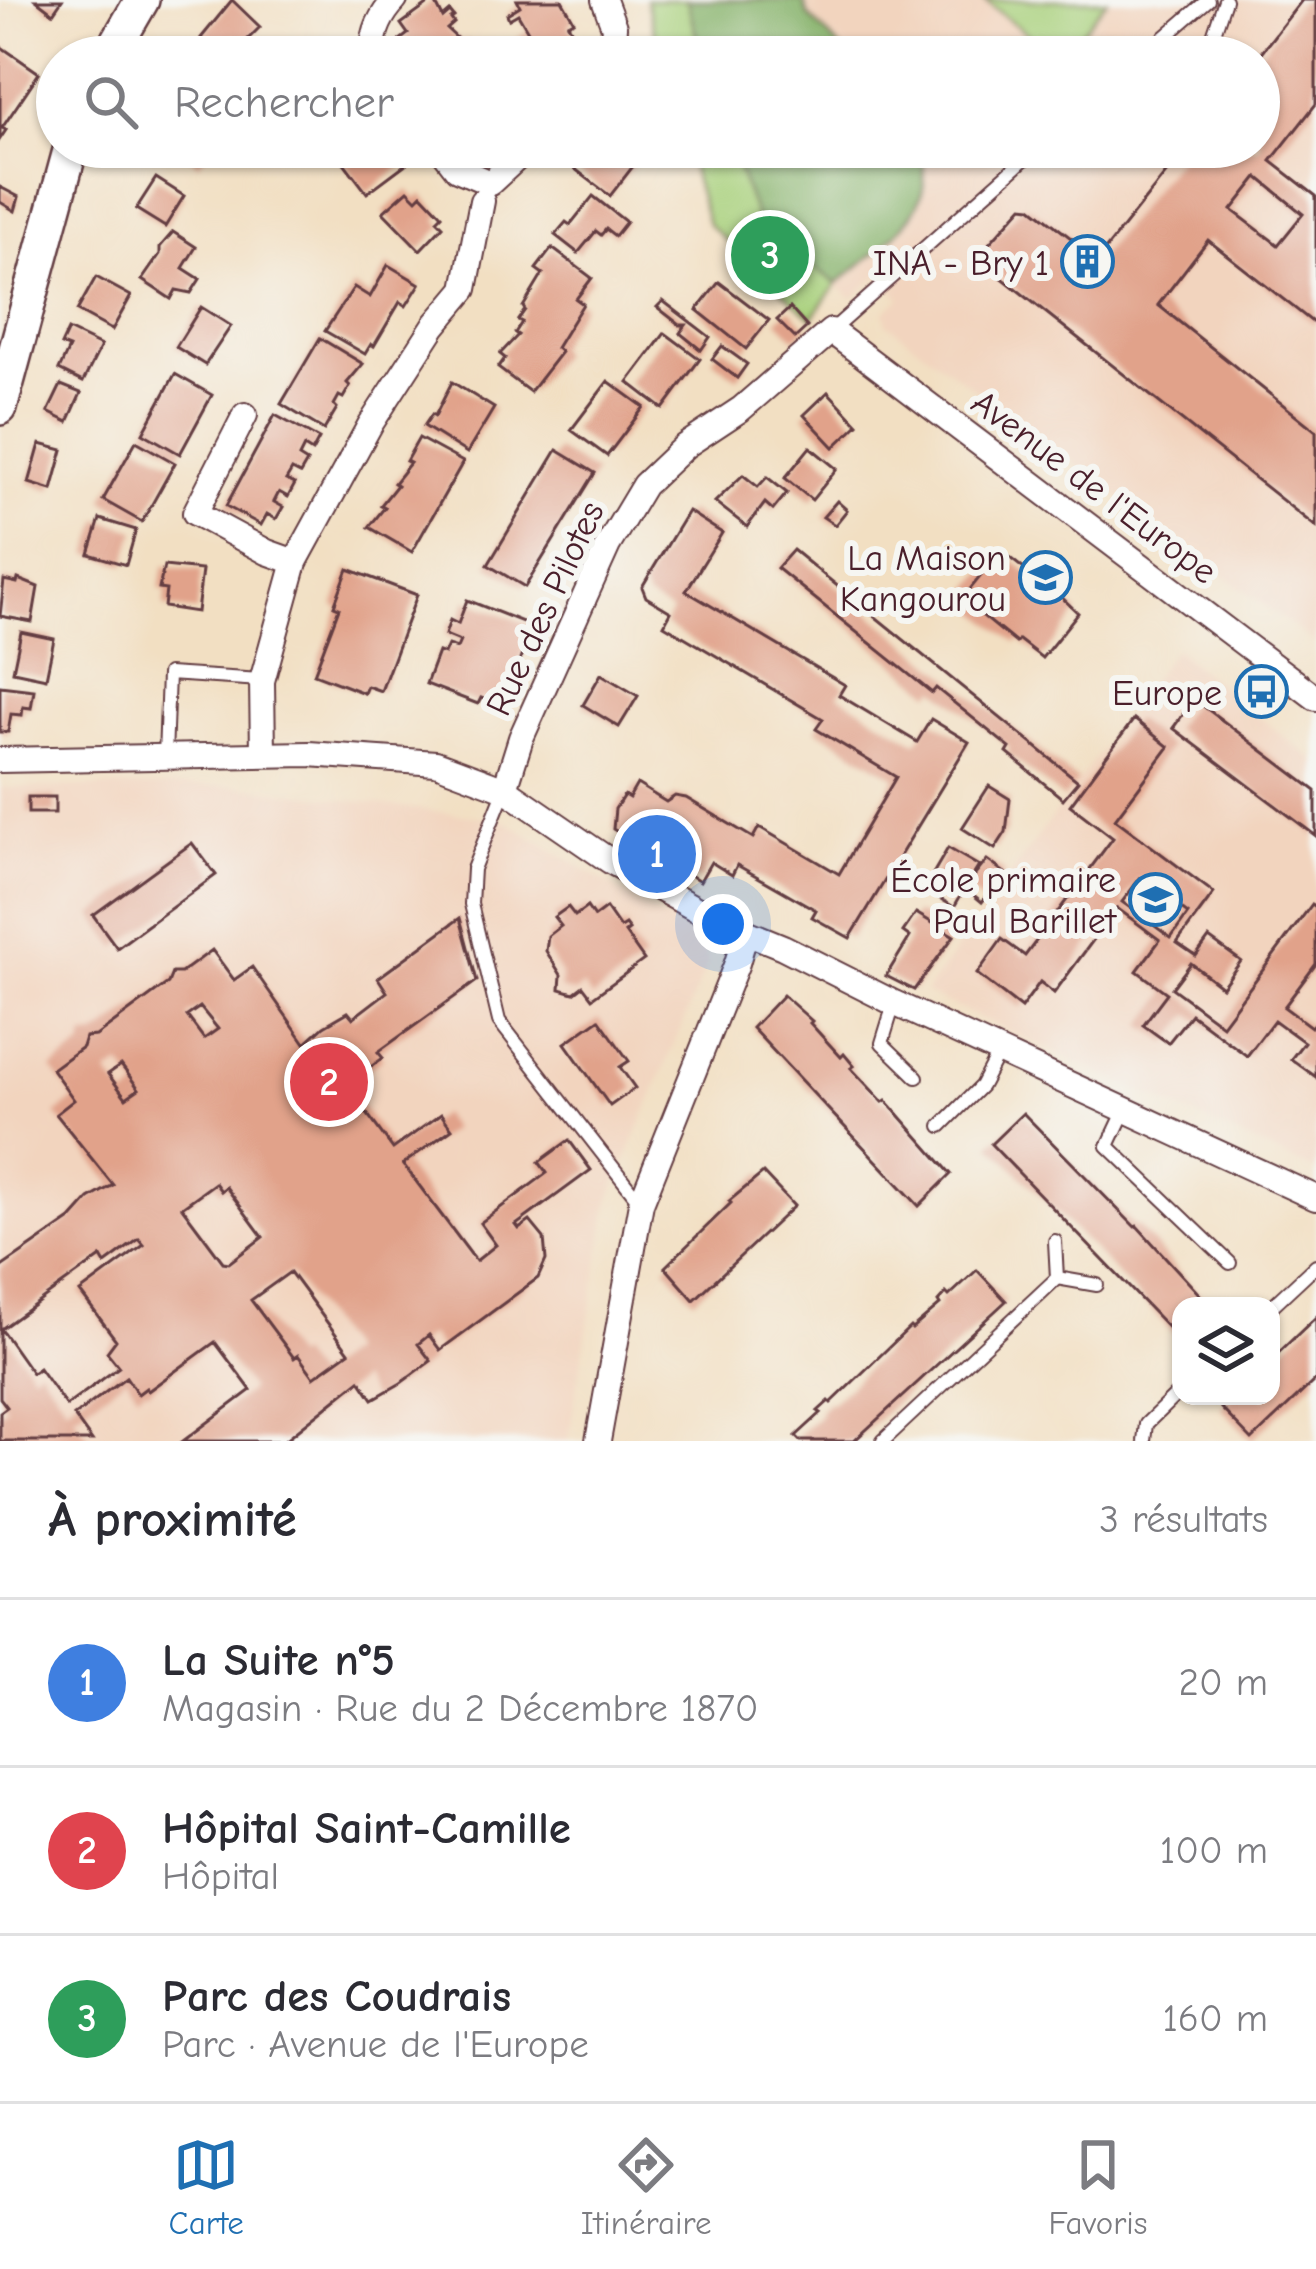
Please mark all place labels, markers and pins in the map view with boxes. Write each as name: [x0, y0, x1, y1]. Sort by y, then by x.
pin: 3: [731, 210, 809, 300]
building icon: INA - Bry 1: [1060, 234, 1116, 290]
place label: INA - Bry 1: [873, 243, 1049, 284]
place label: La Maison Kangourou: [840, 538, 1006, 620]
school or university icon: La Maison Kangourou: [1017, 550, 1073, 606]
bus stop icon: Europe: [1233, 664, 1289, 720]
place label: Europe: [1112, 673, 1222, 714]
pin: 1: [618, 809, 696, 899]
place label: École primaire Paul Barillet: [890, 859, 1118, 942]
school or university icon: École primaire Paul Barillet: [1127, 872, 1183, 928]
pin: 2: [290, 1037, 368, 1127]

